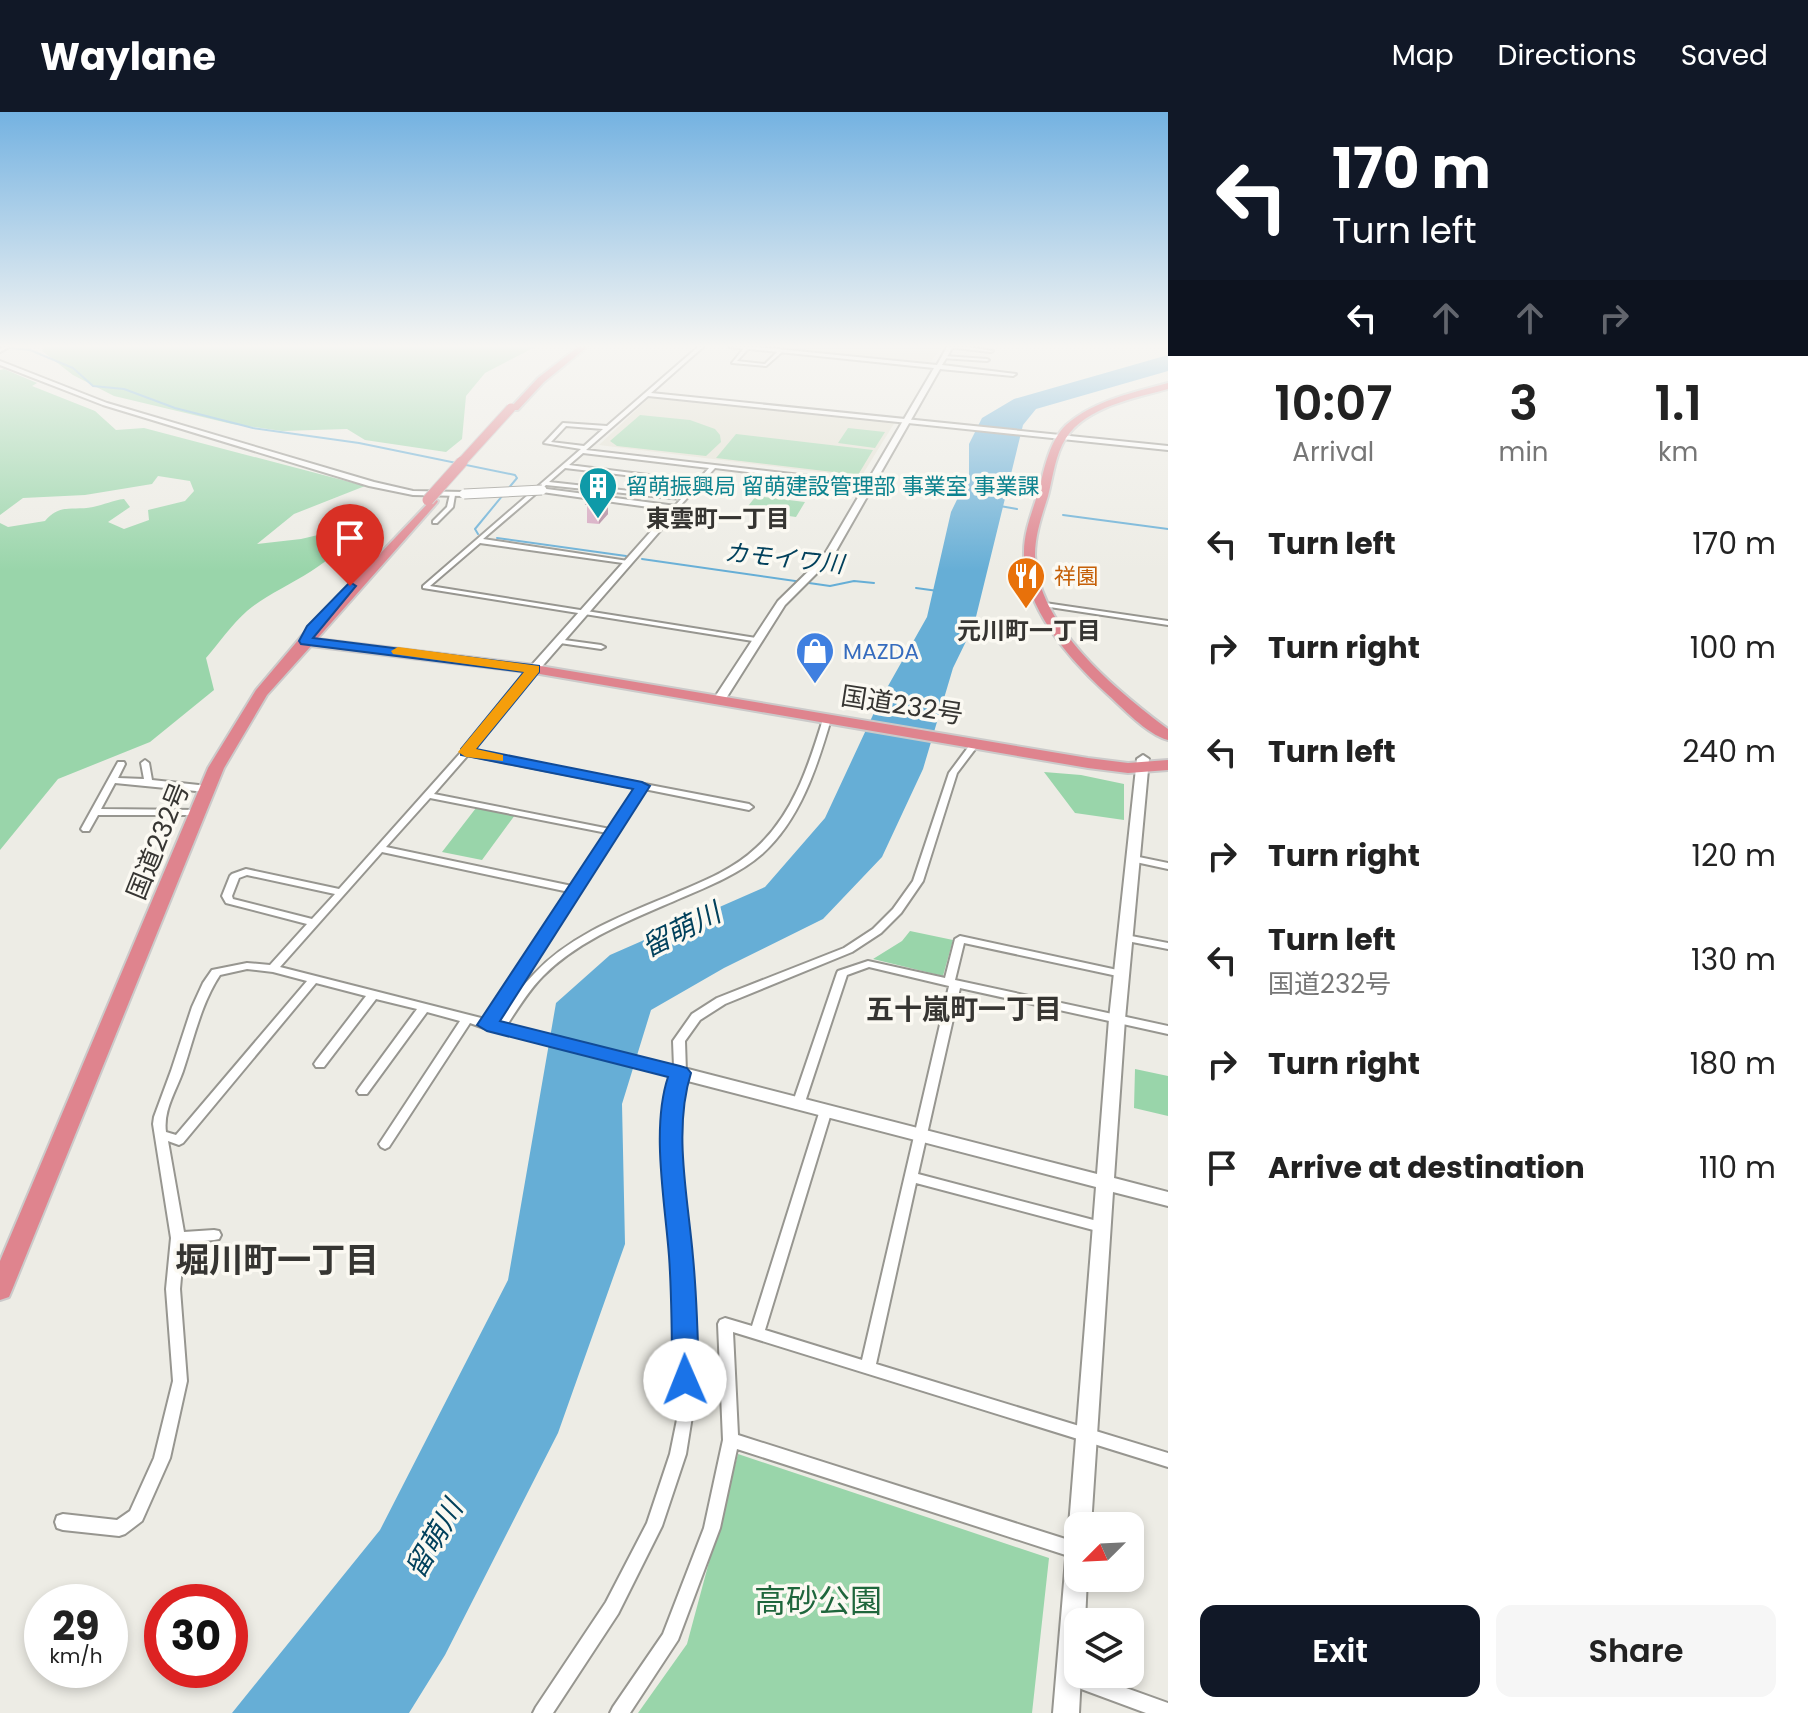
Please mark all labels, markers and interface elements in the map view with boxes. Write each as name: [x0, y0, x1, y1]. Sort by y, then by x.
text: Waylane: [40, 30, 216, 83]
text: Map: [1392, 36, 1454, 75]
text: Directions: [1498, 36, 1637, 75]
text: Saved: [1681, 36, 1768, 75]
text: 170 m: [1332, 129, 1491, 208]
icon: left: [1200, 144, 1304, 248]
text: Turn left: [1332, 205, 1477, 256]
icon: left: [1340, 296, 1384, 340]
icon: ahead: [1424, 296, 1468, 340]
icon: ahead: [1508, 296, 1552, 340]
icon: right: [1592, 296, 1636, 340]
text: 10:07: [1274, 370, 1392, 437]
text: 3: [1509, 370, 1538, 437]
text: 1.1: [1655, 370, 1702, 437]
text: Arrival: [1292, 434, 1374, 470]
text: min: [1499, 434, 1548, 470]
text: km: [1658, 434, 1698, 470]
building icon: 留萌振興局 留萌建設管理部 事業室 事業課: [577, 465, 619, 520]
place label: 留萌振興局 留萌建設管理部 事業室 事業課: [626, 471, 1040, 502]
district label: 東雲町一丁目: [646, 502, 790, 535]
pin: [316, 504, 384, 586]
icon: arrive: [328, 516, 372, 560]
icon: left: [1200, 522, 1244, 566]
text: Turn left: [1268, 522, 1396, 565]
text: 170 m: [1692, 522, 1776, 565]
water label: カモイワ川: [723, 535, 848, 581]
restaurant icon: 祥園: [1005, 555, 1047, 610]
place label: 祥園: [1054, 561, 1098, 592]
district label: 元川町一丁目: [957, 614, 1101, 647]
icon: right: [1200, 626, 1244, 670]
text: Turn right: [1268, 626, 1420, 669]
text: 100 m: [1690, 626, 1776, 669]
shop icon: MAZDA: [794, 630, 836, 685]
place label: MAZDA: [843, 636, 919, 667]
street label: 国道232号: [838, 678, 966, 732]
icon: left: [1200, 730, 1244, 774]
text: Turn left: [1268, 730, 1396, 773]
text: 240 m: [1682, 730, 1776, 773]
street label: 国道232号: [118, 777, 198, 905]
icon: right: [1200, 834, 1244, 878]
text: Turn right: [1268, 834, 1420, 877]
text: 120 m: [1691, 834, 1776, 877]
water label: 留萌川: [635, 892, 730, 966]
text: Turn left: [1268, 918, 1396, 961]
icon: left: [1200, 938, 1244, 982]
text: 130 m: [1691, 938, 1776, 981]
text: 国道232号: [1268, 966, 1391, 1002]
district label: 五十嵐町一丁目: [866, 990, 1062, 1029]
icon: right: [1200, 1042, 1244, 1086]
text: Turn right: [1268, 1042, 1420, 1085]
text: 180 m: [1690, 1042, 1776, 1085]
icon: arrive: [1200, 1146, 1244, 1190]
text: Arrive at destination: [1268, 1146, 1585, 1189]
text: 110 m: [1699, 1146, 1776, 1189]
district label: 堀川町一丁目: [175, 1236, 379, 1284]
position arrow: [643, 1338, 727, 1422]
water label: 留萌川: [396, 1490, 473, 1585]
north arrow: [1064, 1512, 1144, 1592]
map controls: [1064, 1512, 1144, 1688]
park label: 高砂公園: [754, 1578, 882, 1623]
speed limit sign: 30: [144, 1584, 248, 1688]
text: 29: [52, 1598, 100, 1654]
button: Exit: [1200, 1605, 1480, 1697]
button: Share: [1496, 1605, 1776, 1697]
button: layers: [1064, 1608, 1144, 1688]
text: km/h: [49, 1642, 103, 1670]

